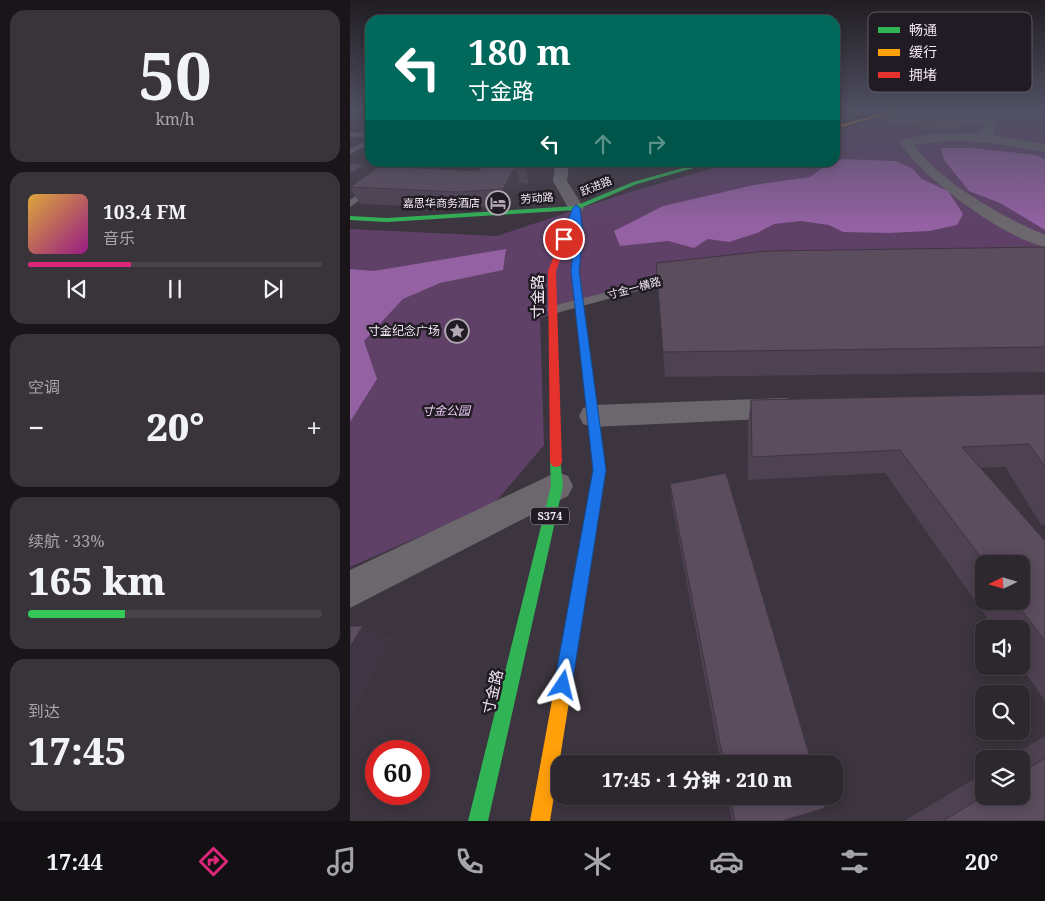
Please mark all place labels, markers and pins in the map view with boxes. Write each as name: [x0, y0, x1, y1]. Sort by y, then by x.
hotel icon: 嘉思华商务酒店: [485, 190, 511, 216]
place label: 嘉思华商务酒店: [403, 195, 480, 210]
pin: [543, 218, 585, 260]
place icon: 寸金纪念广场: [444, 318, 470, 344]
place label: 寸金纪念广场: [368, 322, 440, 339]

